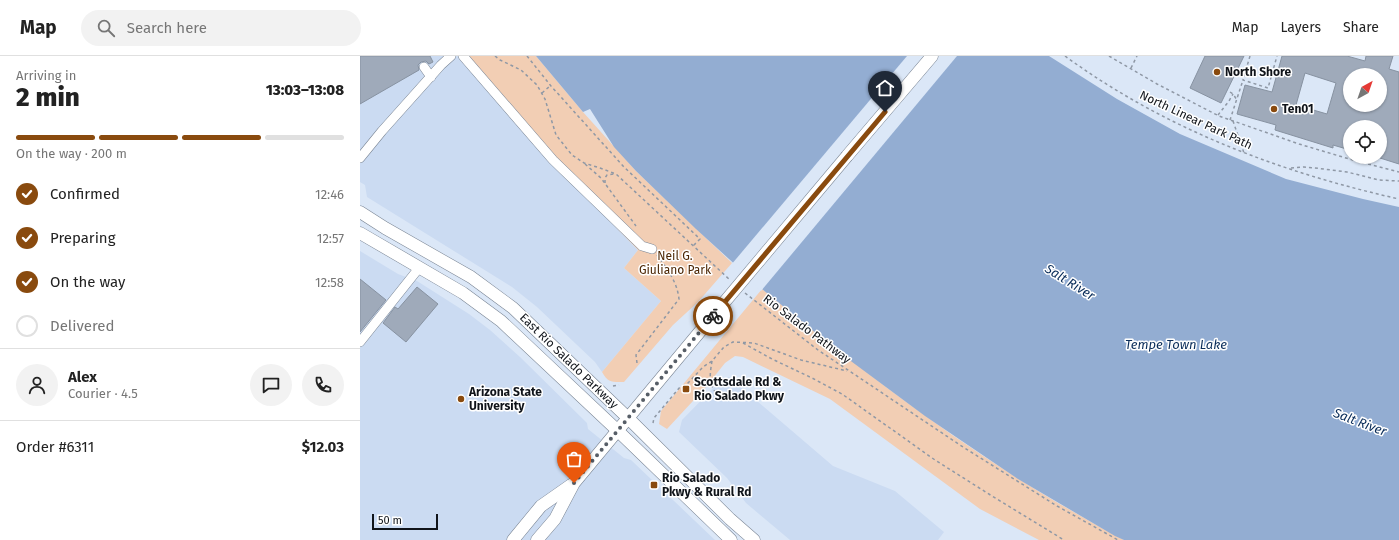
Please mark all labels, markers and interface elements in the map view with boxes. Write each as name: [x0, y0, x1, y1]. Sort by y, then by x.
search box: [81, 10, 361, 46]
text: Map: [20, 16, 57, 39]
icon: search: [95, 17, 117, 39]
text: Search here: [127, 19, 207, 37]
text: Map: [1232, 19, 1258, 36]
text: Layers: [1280, 19, 1321, 36]
text: Share: [1343, 19, 1379, 36]
place label: North Shore: [1225, 65, 1291, 79]
marker: North Shore: [1212, 67, 1222, 77]
text: Arriving in: [16, 68, 76, 83]
north arrow: [1343, 68, 1387, 112]
map controls: [1343, 68, 1387, 164]
pin: [868, 71, 902, 112]
icon: home: [874, 77, 896, 99]
text: 13:03–13:08: [266, 81, 344, 99]
text: 2 min: [16, 82, 80, 113]
street label: North Linear Park Path: [1138, 88, 1254, 152]
place label: Ten01: [1282, 102, 1314, 116]
marker: Ten01: [1269, 104, 1279, 114]
button: locate: [1343, 120, 1387, 164]
text: On the way · 200 m: [16, 146, 127, 161]
icon: check: [16, 183, 38, 205]
text: Confirmed: [50, 185, 120, 203]
text: 12:46: [315, 187, 344, 202]
icon: check: [16, 227, 38, 249]
text: Preparing: [50, 229, 115, 247]
text: 12:57: [317, 231, 344, 246]
park label: Neil G. Giuliano Park: [639, 249, 712, 277]
water label: Salt River: [1042, 260, 1098, 304]
icon: check: [16, 271, 38, 293]
text: On the way: [50, 273, 125, 291]
text: 12:58: [315, 275, 344, 290]
street label: Rio Salado Pathway: [760, 291, 854, 367]
courier: [693, 296, 733, 336]
icon: bike: [702, 305, 724, 327]
street label: East Rio Salado Parkway: [517, 310, 621, 412]
text: Delivered: [50, 317, 114, 335]
water label: Tempe Town Lake: [1125, 337, 1227, 352]
button: person: [16, 364, 58, 406]
button: chat: [250, 364, 292, 406]
button: phone: [302, 364, 344, 406]
text: Alex: [68, 368, 97, 386]
place label: Scottsdale Rd & Rio Salado Pkwy: [694, 375, 785, 403]
marker: Scottsdale Rd & Rio Salado Pkwy: [681, 384, 691, 394]
place label: Arizona State University: [468, 385, 542, 413]
text: Courier · 4.5: [68, 386, 138, 401]
marker: Arizona State University: [456, 394, 466, 404]
water label: Salt River: [1330, 405, 1390, 439]
text: Order #6311: [16, 438, 94, 456]
text: $12.03: [302, 438, 344, 456]
pin: [557, 442, 591, 483]
icon: bag: [563, 448, 585, 470]
place label: Rio Salado Pkwy & Rural Rd: [662, 471, 752, 499]
marker: Rio Salado Pkwy & Rural Rd: [649, 480, 659, 490]
scale bar: [372, 512, 438, 531]
text: 50 m: [378, 514, 402, 527]

